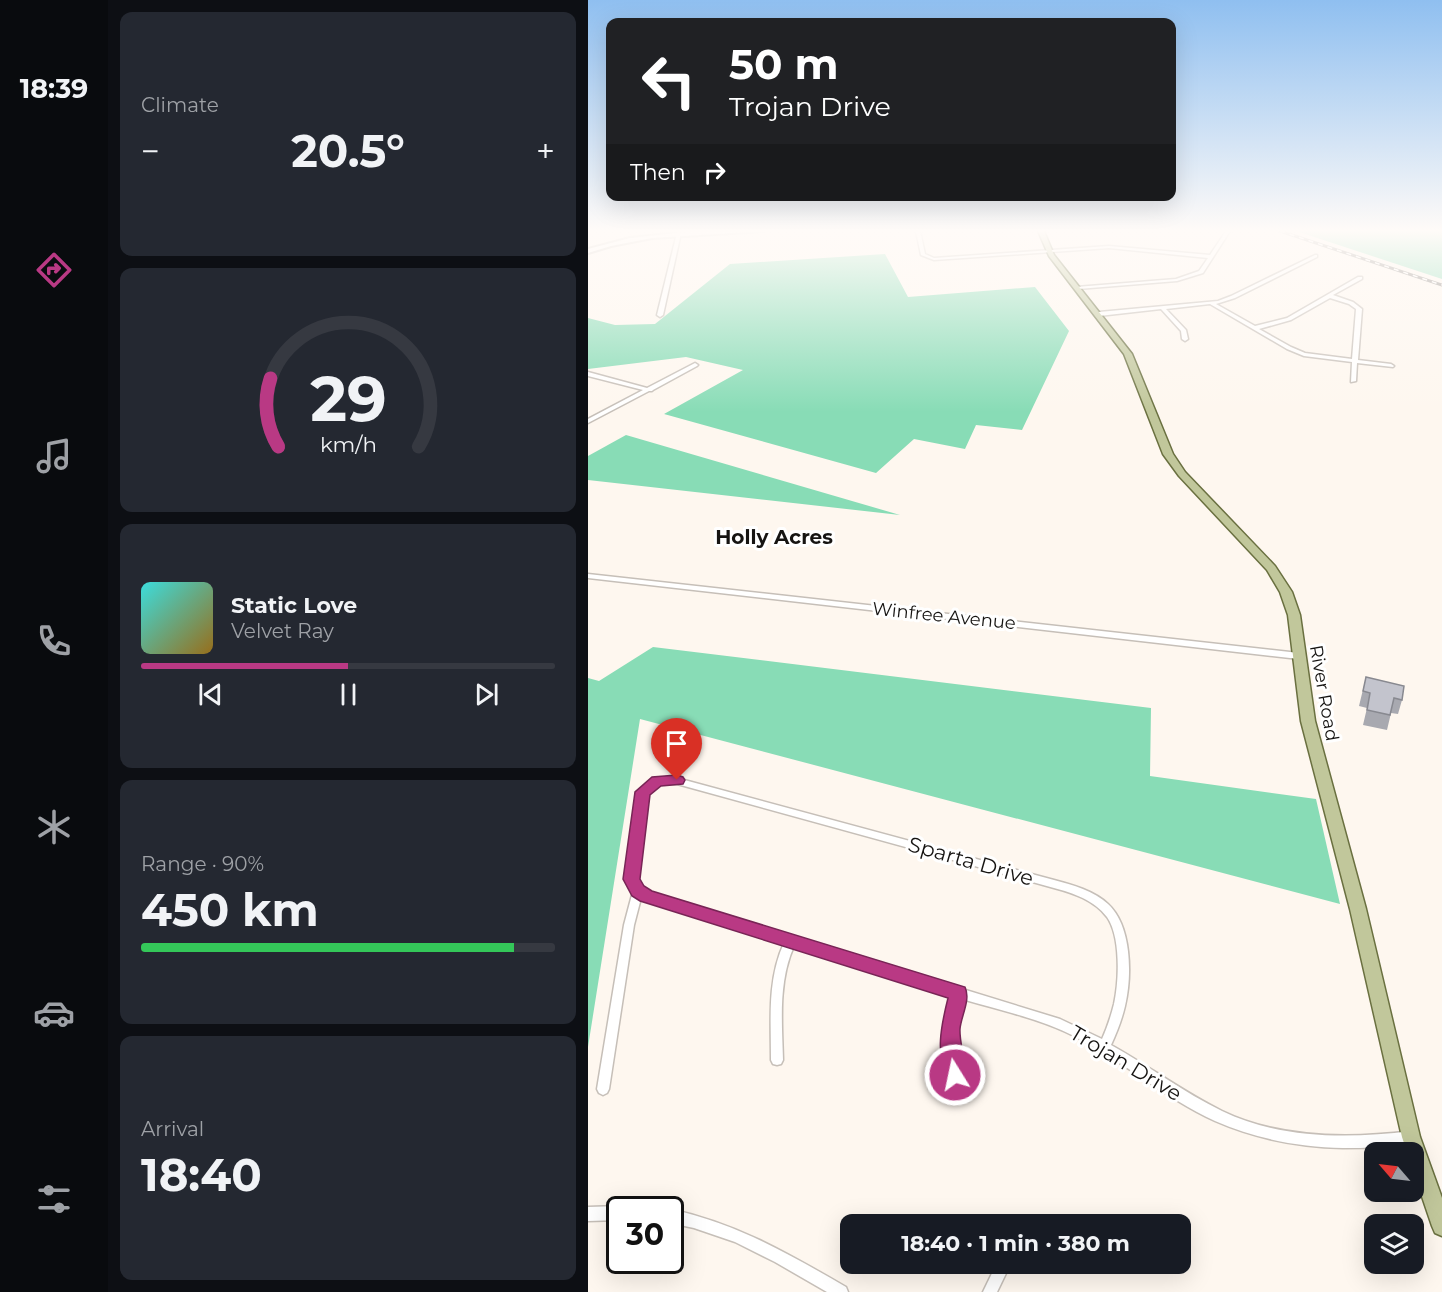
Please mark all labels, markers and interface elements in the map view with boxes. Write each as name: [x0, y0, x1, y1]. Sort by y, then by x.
text: 50 m: [729, 38, 838, 90]
icon: left: [630, 42, 708, 120]
text: 18:39: [20, 72, 88, 105]
text: Trojan Drive: [729, 90, 891, 123]
text: Climate: [141, 93, 219, 117]
text: 20.5°: [291, 123, 405, 178]
text: −: [141, 131, 160, 171]
text: +: [536, 131, 555, 171]
icon: right: [698, 156, 731, 189]
text: Then: [630, 159, 686, 186]
icon: directions: [33, 249, 75, 291]
text: 29: [310, 361, 386, 437]
text: km/h: [319, 431, 377, 457]
icon: music: [33, 435, 75, 477]
district label: Holly Acres: [715, 525, 833, 549]
text: Static Love: [231, 592, 357, 619]
street label: Winfree Avenue: [871, 598, 1017, 634]
text: Velvet Ray: [231, 619, 334, 643]
icon: phone: [33, 620, 75, 662]
street label: River Road: [1305, 643, 1343, 743]
icon: previous: [194, 678, 227, 711]
icon: pause: [332, 678, 365, 711]
icon: next: [470, 678, 503, 711]
pin: [651, 718, 702, 780]
icon: arrive: [660, 727, 693, 760]
icon: climate: [33, 806, 75, 848]
street label: Sparta Drive: [905, 831, 1037, 891]
text: Range · 90%: [141, 852, 264, 876]
text: 450 km: [141, 882, 319, 937]
icon: car: [33, 992, 75, 1034]
street label: Trojan Drive: [1066, 1020, 1186, 1106]
position arrow: [923, 1043, 987, 1107]
text: Arrival: [141, 1117, 204, 1141]
north arrow: [1364, 1142, 1424, 1202]
map controls: [1364, 1142, 1424, 1274]
text: 18:40: [141, 1147, 262, 1202]
icon: filters: [33, 1178, 75, 1220]
speed limit sign: 30: [606, 1196, 684, 1274]
button: layers: [1364, 1214, 1424, 1274]
text: 18:40 · 1 min · 380 m: [901, 1230, 1130, 1257]

